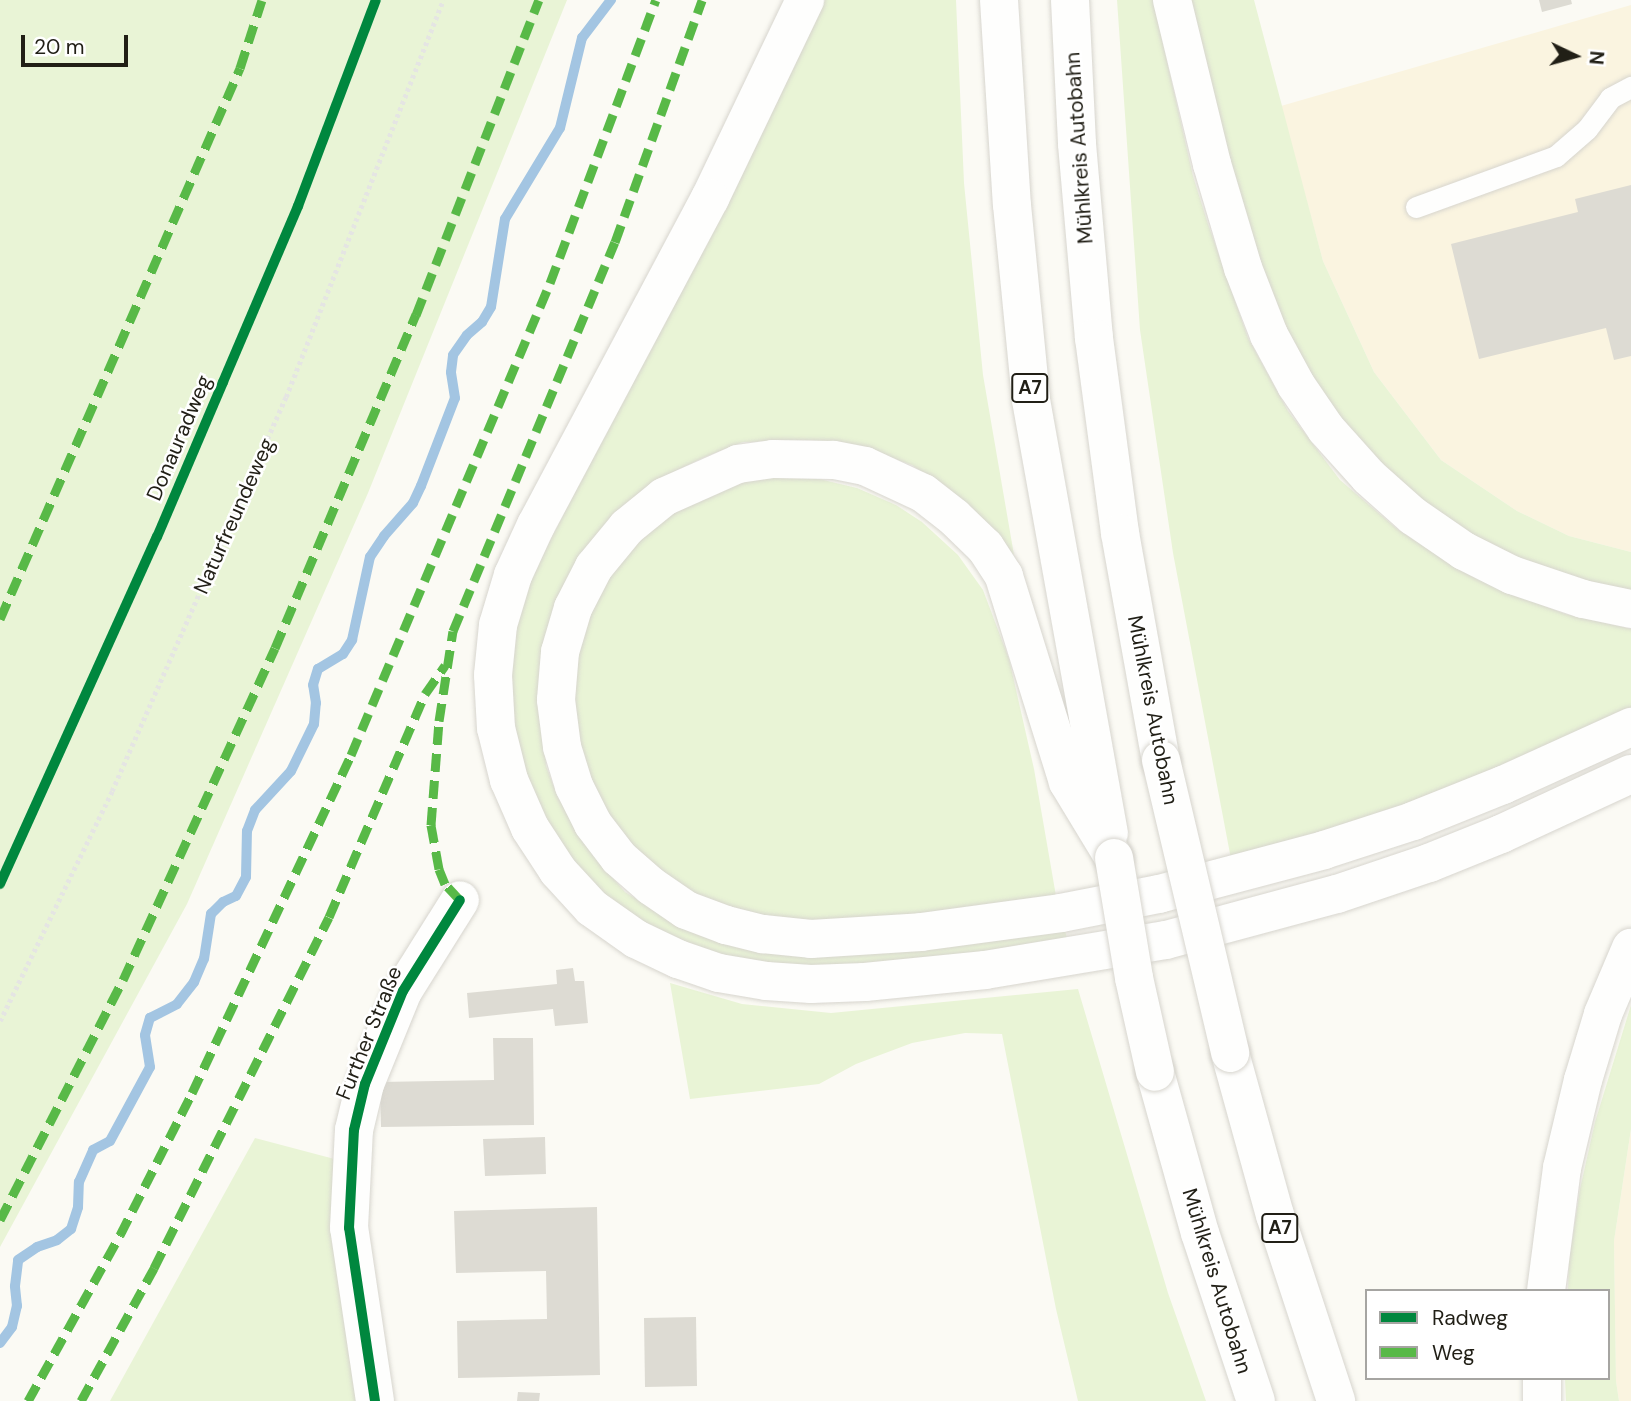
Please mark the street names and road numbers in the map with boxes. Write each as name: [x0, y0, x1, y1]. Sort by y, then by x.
street label: Mühlkreis Autobahn: [1060, 51, 1098, 245]
street label: Donauradweg: [141, 371, 217, 505]
road number: A7: [1011, 372, 1049, 404]
street label: Naturfreundeweg: [188, 434, 280, 598]
street label: Mühlkreis Autobahn: [1122, 613, 1184, 807]
street label: Further Straße: [331, 963, 407, 1103]
street label: Mühlkreis Autobahn: [1177, 1185, 1257, 1377]
road number: A7: [1261, 1212, 1299, 1244]

